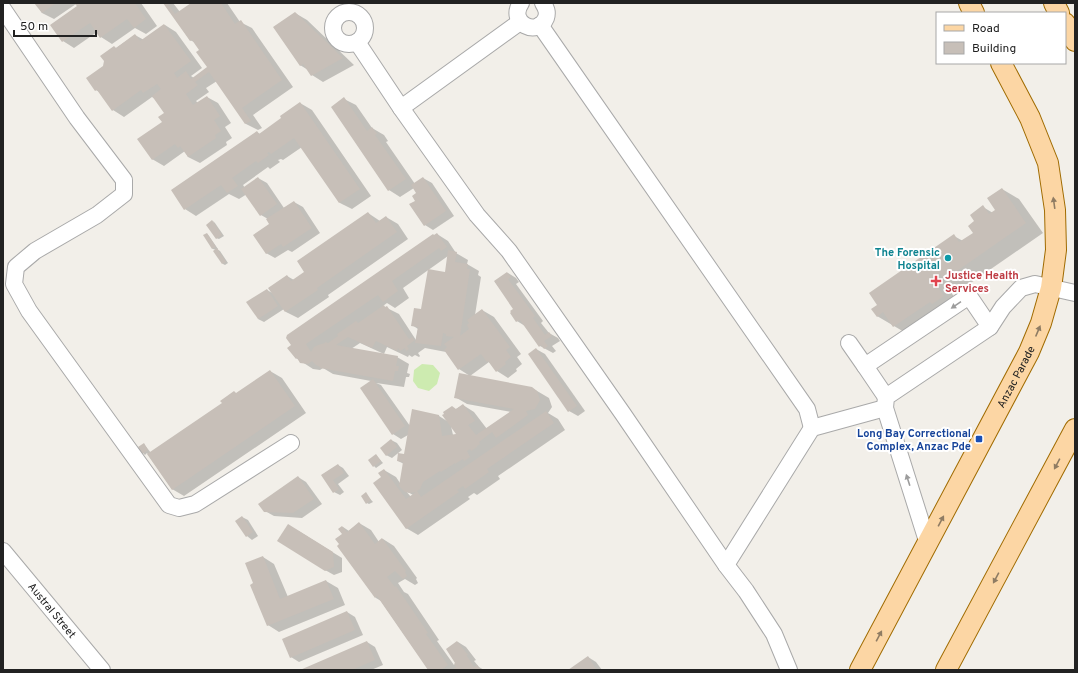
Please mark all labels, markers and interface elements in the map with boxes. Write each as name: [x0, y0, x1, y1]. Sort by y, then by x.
scale bar: [14, 12, 96, 38]
legend: [936, 12, 1066, 64]
text: 50 m: [20, 19, 48, 35]
text: Road: [972, 21, 1000, 37]
text: Building: [972, 41, 1016, 57]
one-way arrow: [1051, 197, 1057, 209]
place label: The Forensic Hospital: [875, 246, 940, 273]
marker: The Forensic Hospital: [943, 253, 953, 263]
place label: Justice Health Services: [945, 269, 1019, 296]
marker: Justice Health Services: [930, 275, 942, 287]
one-way arrow: [951, 301, 961, 309]
one-way arrow: [1035, 325, 1041, 336]
street label: Anzac Parade: [995, 344, 1039, 411]
place label: Long Bay Correctional Complex, Anzac Pde: [857, 427, 971, 454]
marker: Long Bay Correctional Complex, Anzac Pde: [974, 434, 984, 444]
one-way arrow: [1054, 458, 1060, 469]
one-way arrow: [905, 474, 911, 486]
one-way arrow: [937, 515, 944, 527]
one-way arrow: [992, 572, 999, 584]
street label: Austral Street: [24, 580, 79, 641]
one-way arrow: [876, 630, 882, 642]

